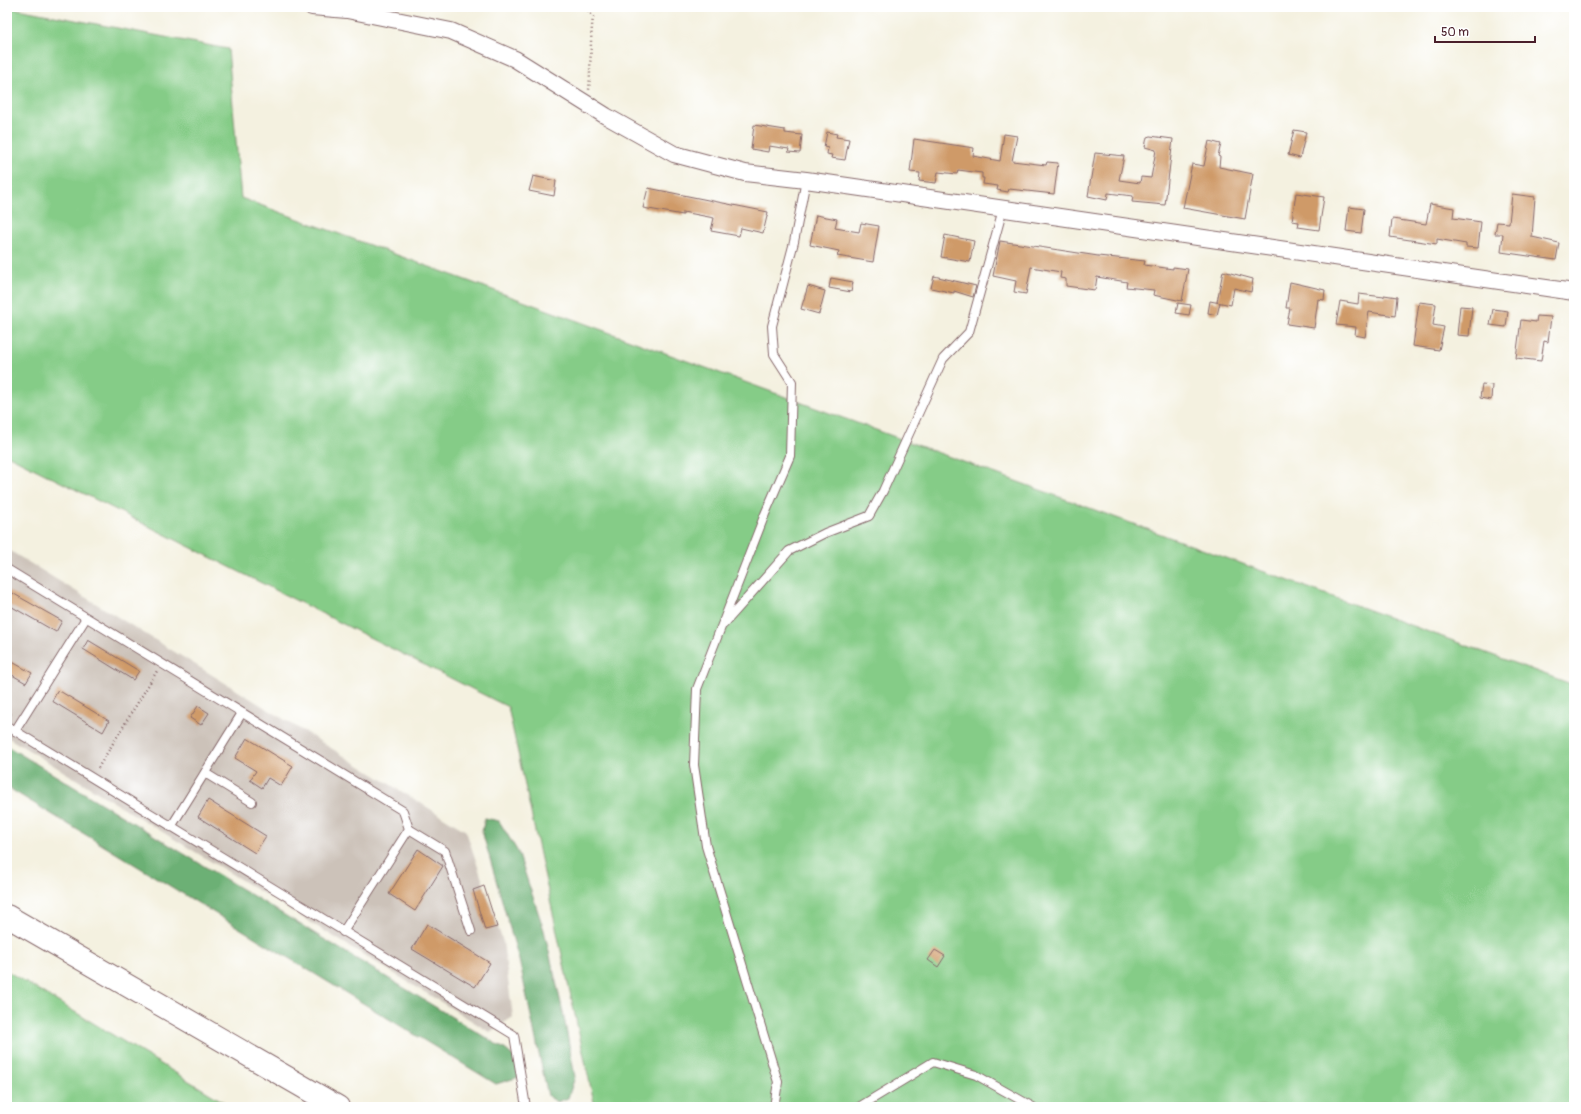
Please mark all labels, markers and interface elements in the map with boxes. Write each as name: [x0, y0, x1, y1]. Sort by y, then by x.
scale bar: [1435, 18, 1535, 44]
text: 50 m: [1441, 25, 1469, 40]

